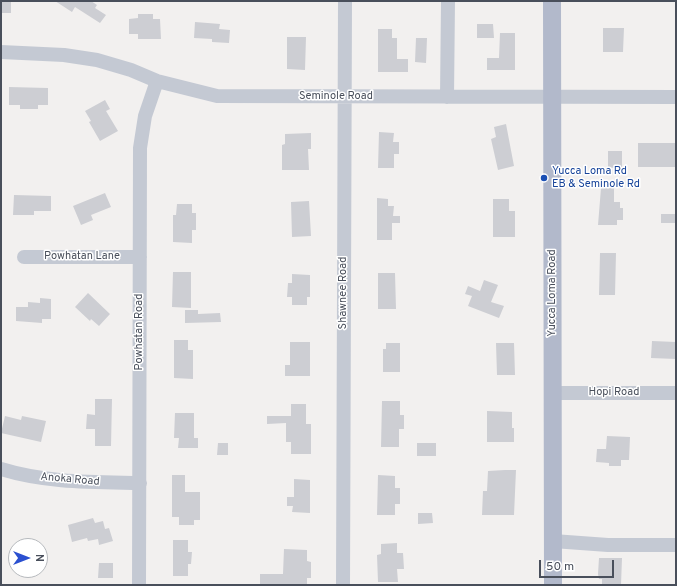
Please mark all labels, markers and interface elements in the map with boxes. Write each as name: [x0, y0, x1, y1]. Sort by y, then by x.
street label: Seminole Road: [299, 90, 373, 104]
place label: Yucca Loma Rd EB & Seminole Rd: [552, 165, 640, 191]
marker: Yucca Loma Rd EB & Seminole Rd: [539, 173, 549, 183]
street label: Yucca Loma Road: [546, 249, 560, 337]
street label: Powhatan Lane: [44, 250, 120, 264]
street label: Shawnee Road: [337, 257, 351, 329]
street label: Powhatan Road: [133, 294, 147, 370]
street label: Hopi Road: [589, 386, 639, 400]
street label: Anoka Road: [40, 471, 100, 489]
north arrow: [8, 538, 48, 578]
scale bar: [541, 552, 616, 578]
text: N: [32, 554, 46, 562]
text: 50 m: [546, 559, 574, 575]

